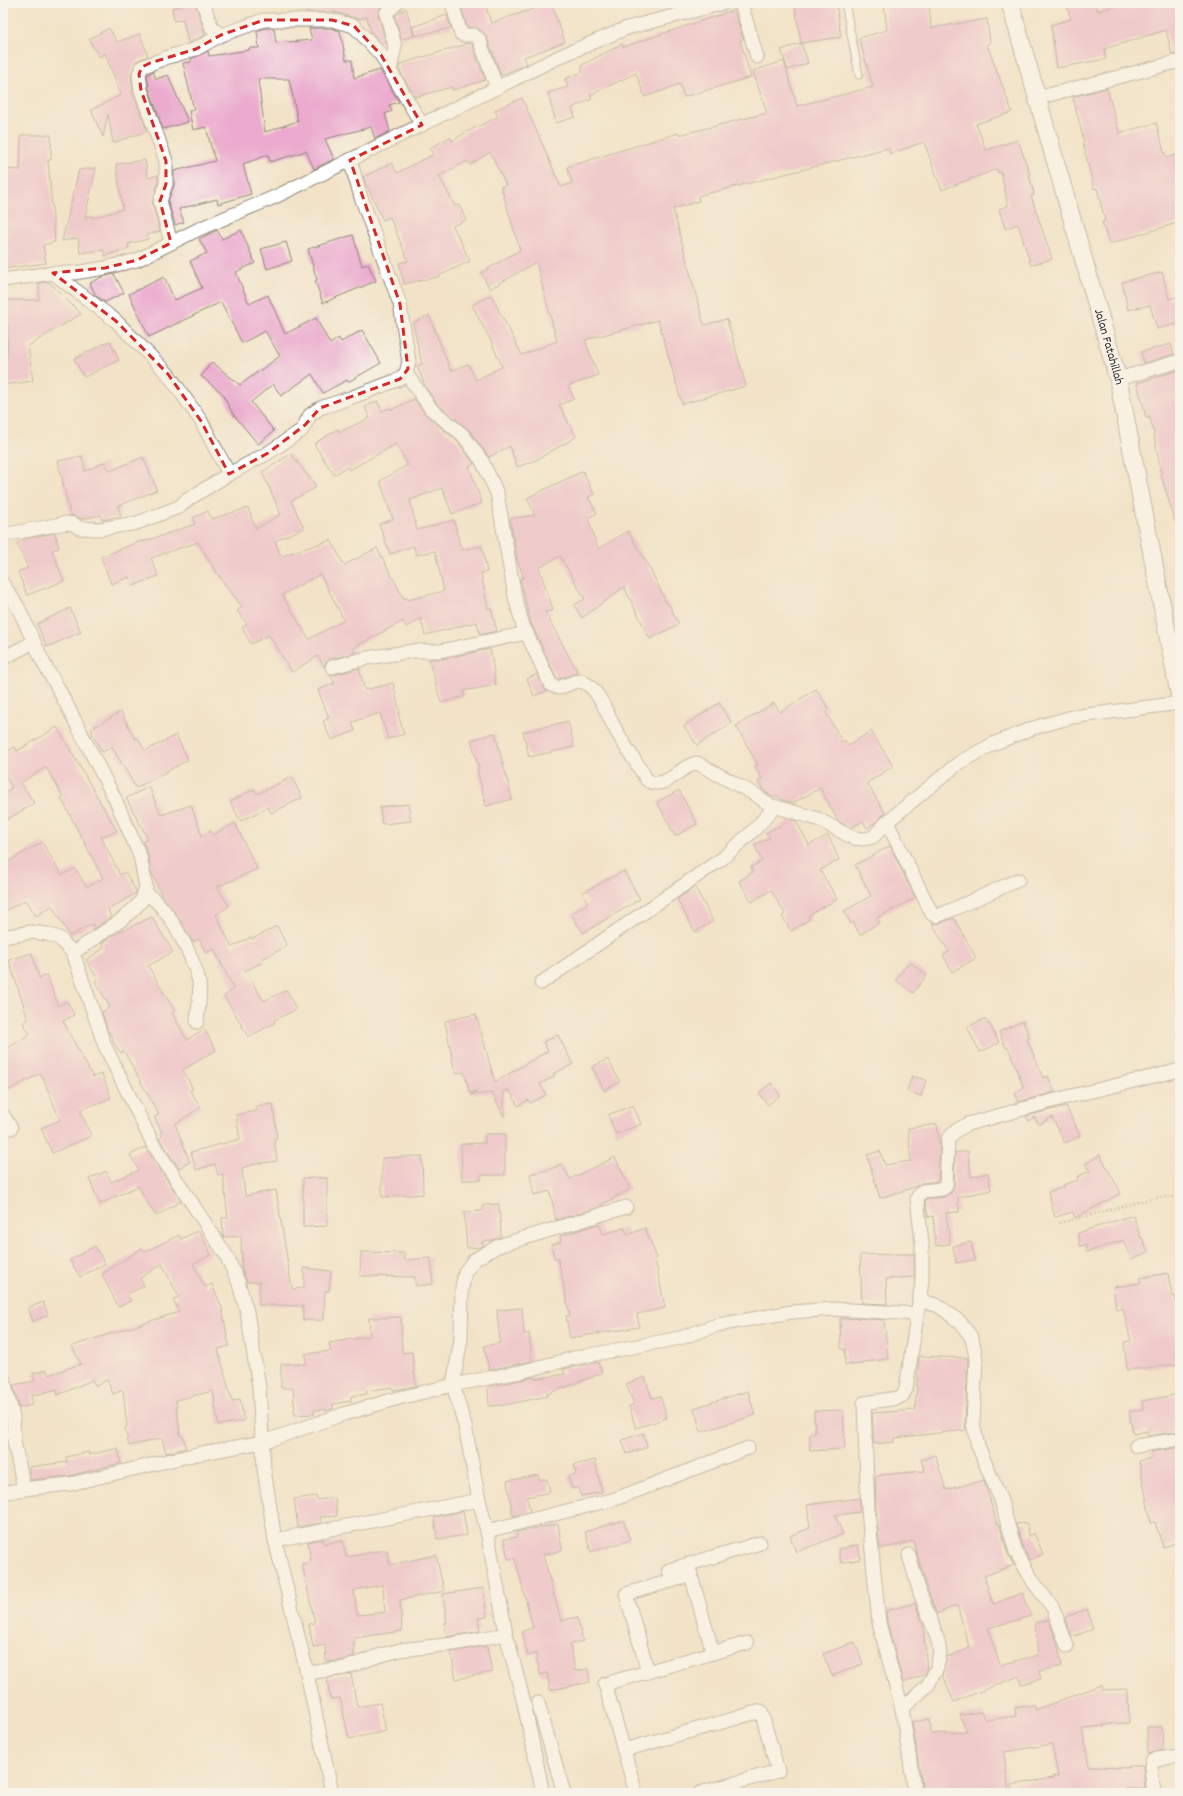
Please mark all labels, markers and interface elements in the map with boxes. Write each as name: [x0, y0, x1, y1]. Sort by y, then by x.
street label: Jalan Fatahillah: [1088, 307, 1128, 387]

